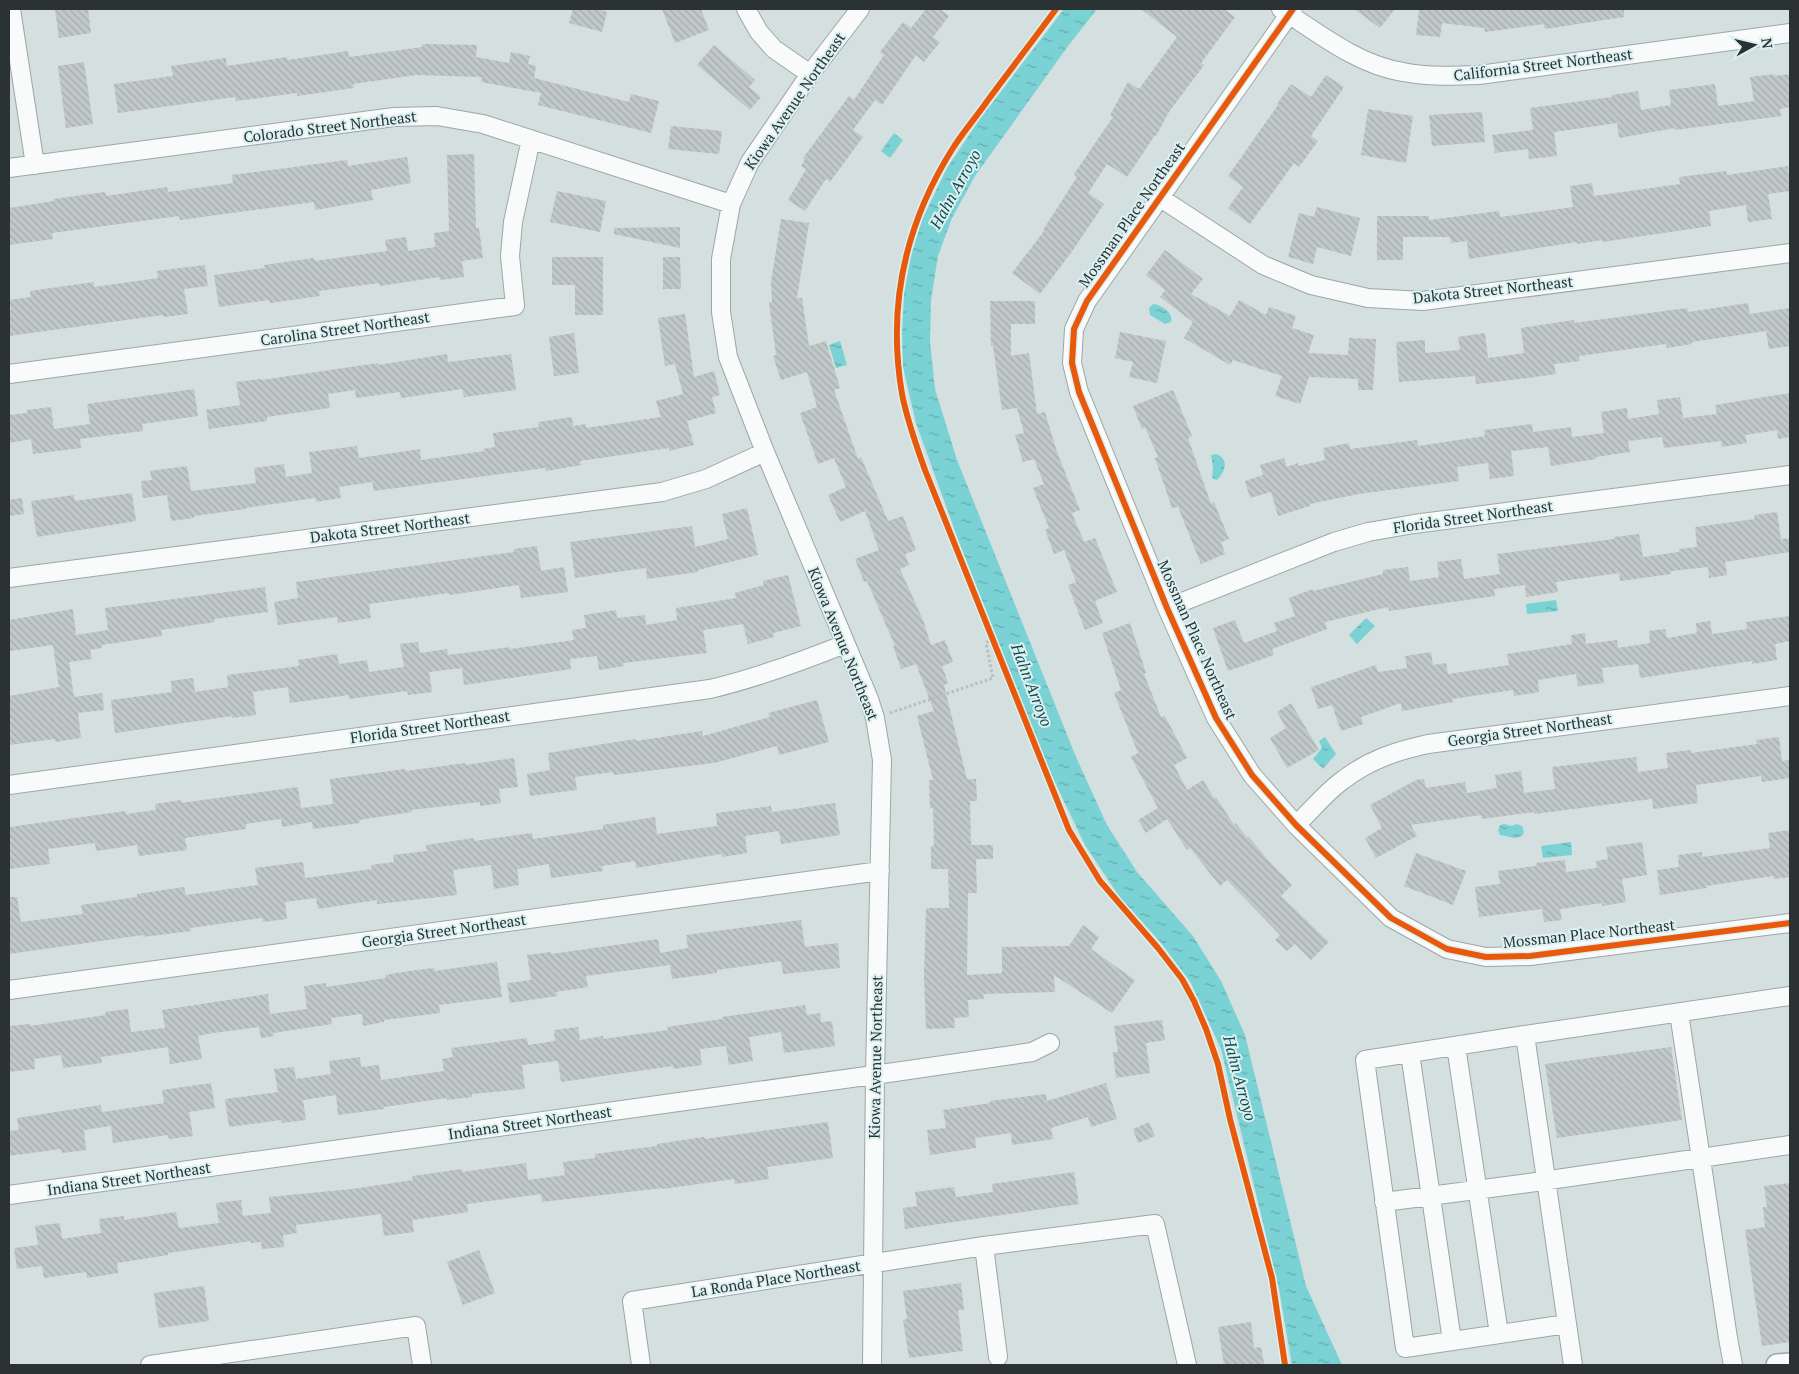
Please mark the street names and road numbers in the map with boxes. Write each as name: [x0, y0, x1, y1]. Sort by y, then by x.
street label: Kiowa Avenue Northeast: [739, 27, 850, 173]
street label: California Street Northeast: [1452, 43, 1634, 85]
street label: Colorado Street Northeast: [242, 105, 418, 147]
street label: Mossman Place Northeast: [1073, 138, 1189, 291]
street label: Dakota Street Northeast: [1412, 271, 1574, 307]
street label: Carolina Street Northeast: [259, 306, 431, 350]
street label: Florida Street Northeast: [1392, 495, 1554, 537]
street label: Dakota Street Northeast: [309, 507, 471, 547]
street label: Mossman Place Northeast: [1154, 557, 1242, 723]
street label: Kiowa Avenue Northeast: [804, 564, 884, 724]
street label: Florida Street Northeast: [349, 705, 511, 747]
street label: Georgia Street Northeast: [1446, 708, 1614, 750]
street label: Georgia Street Northeast: [360, 909, 528, 951]
street label: Mossman Place Northeast: [1502, 914, 1676, 952]
street label: Kiowa Avenue Northeast: [864, 975, 886, 1139]
street label: Indiana Street Northeast: [447, 1101, 613, 1143]
street label: Indiana Street Northeast: [46, 1157, 212, 1199]
street label: La Ronda Place Northeast: [690, 1255, 862, 1301]

